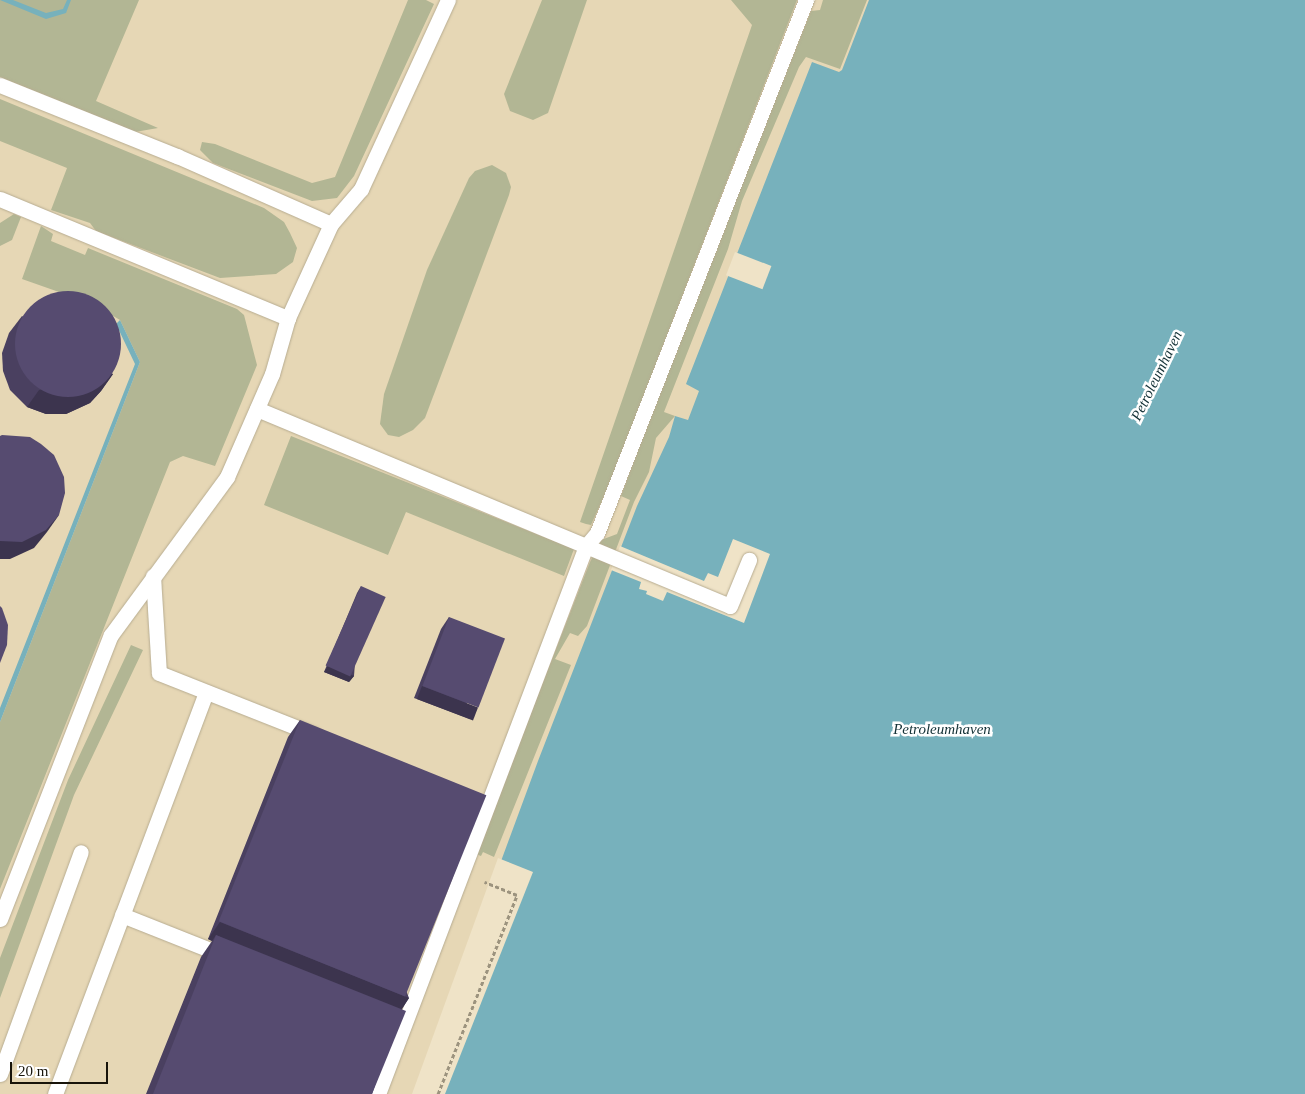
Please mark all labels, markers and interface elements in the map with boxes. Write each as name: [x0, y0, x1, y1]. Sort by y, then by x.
water label: Petroleumhaven: [1127, 328, 1187, 424]
water label: Petroleumhaven: [893, 721, 991, 739]
scale bar: [12, 1052, 110, 1084]
text: 20 m: [18, 1063, 48, 1079]

